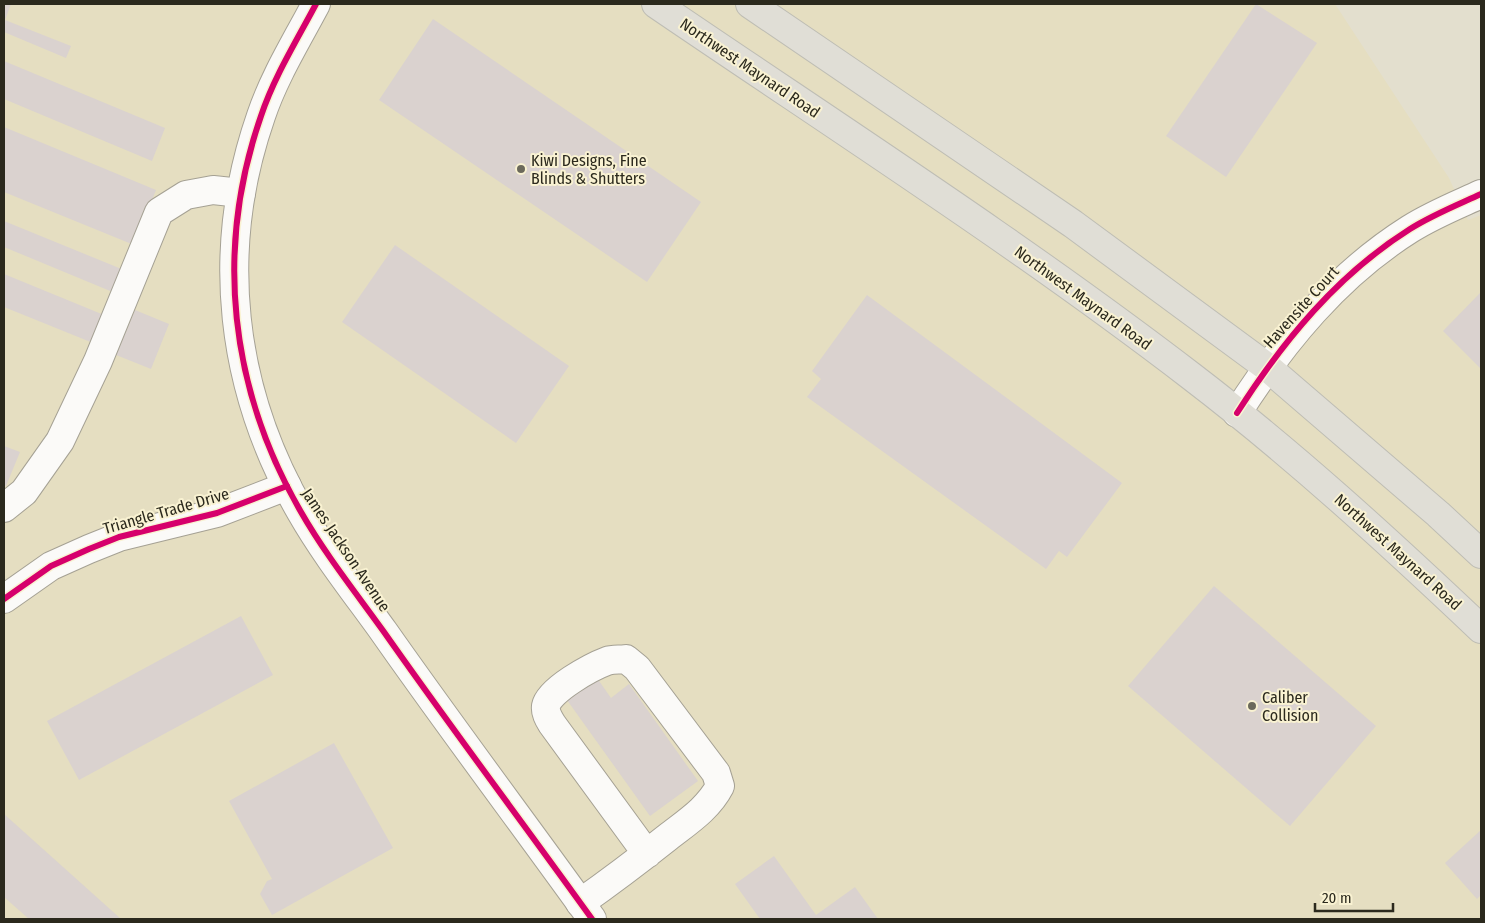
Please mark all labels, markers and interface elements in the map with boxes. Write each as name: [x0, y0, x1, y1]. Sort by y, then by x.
street label: Northwest Maynard Road: [676, 14, 824, 122]
place label: Kiwi Designs, Fine Blinds & Shutters: [531, 151, 647, 188]
marker: Kiwi Designs, Fine Blinds & Shutters: [515, 163, 527, 175]
street label: Northwest Maynard Road: [1011, 242, 1155, 354]
street label: Havensite Court: [1259, 262, 1343, 352]
street label: Triangle Trade Drive: [101, 484, 231, 538]
street label: James Jackson Avenue: [298, 485, 394, 615]
street label: Northwest Maynard Road: [1330, 490, 1466, 614]
place label: Caliber Collision: [1262, 688, 1318, 725]
marker: Caliber Collision: [1246, 700, 1258, 712]
scale bar: [1315, 880, 1392, 912]
text: 20 m: [1322, 889, 1352, 907]

